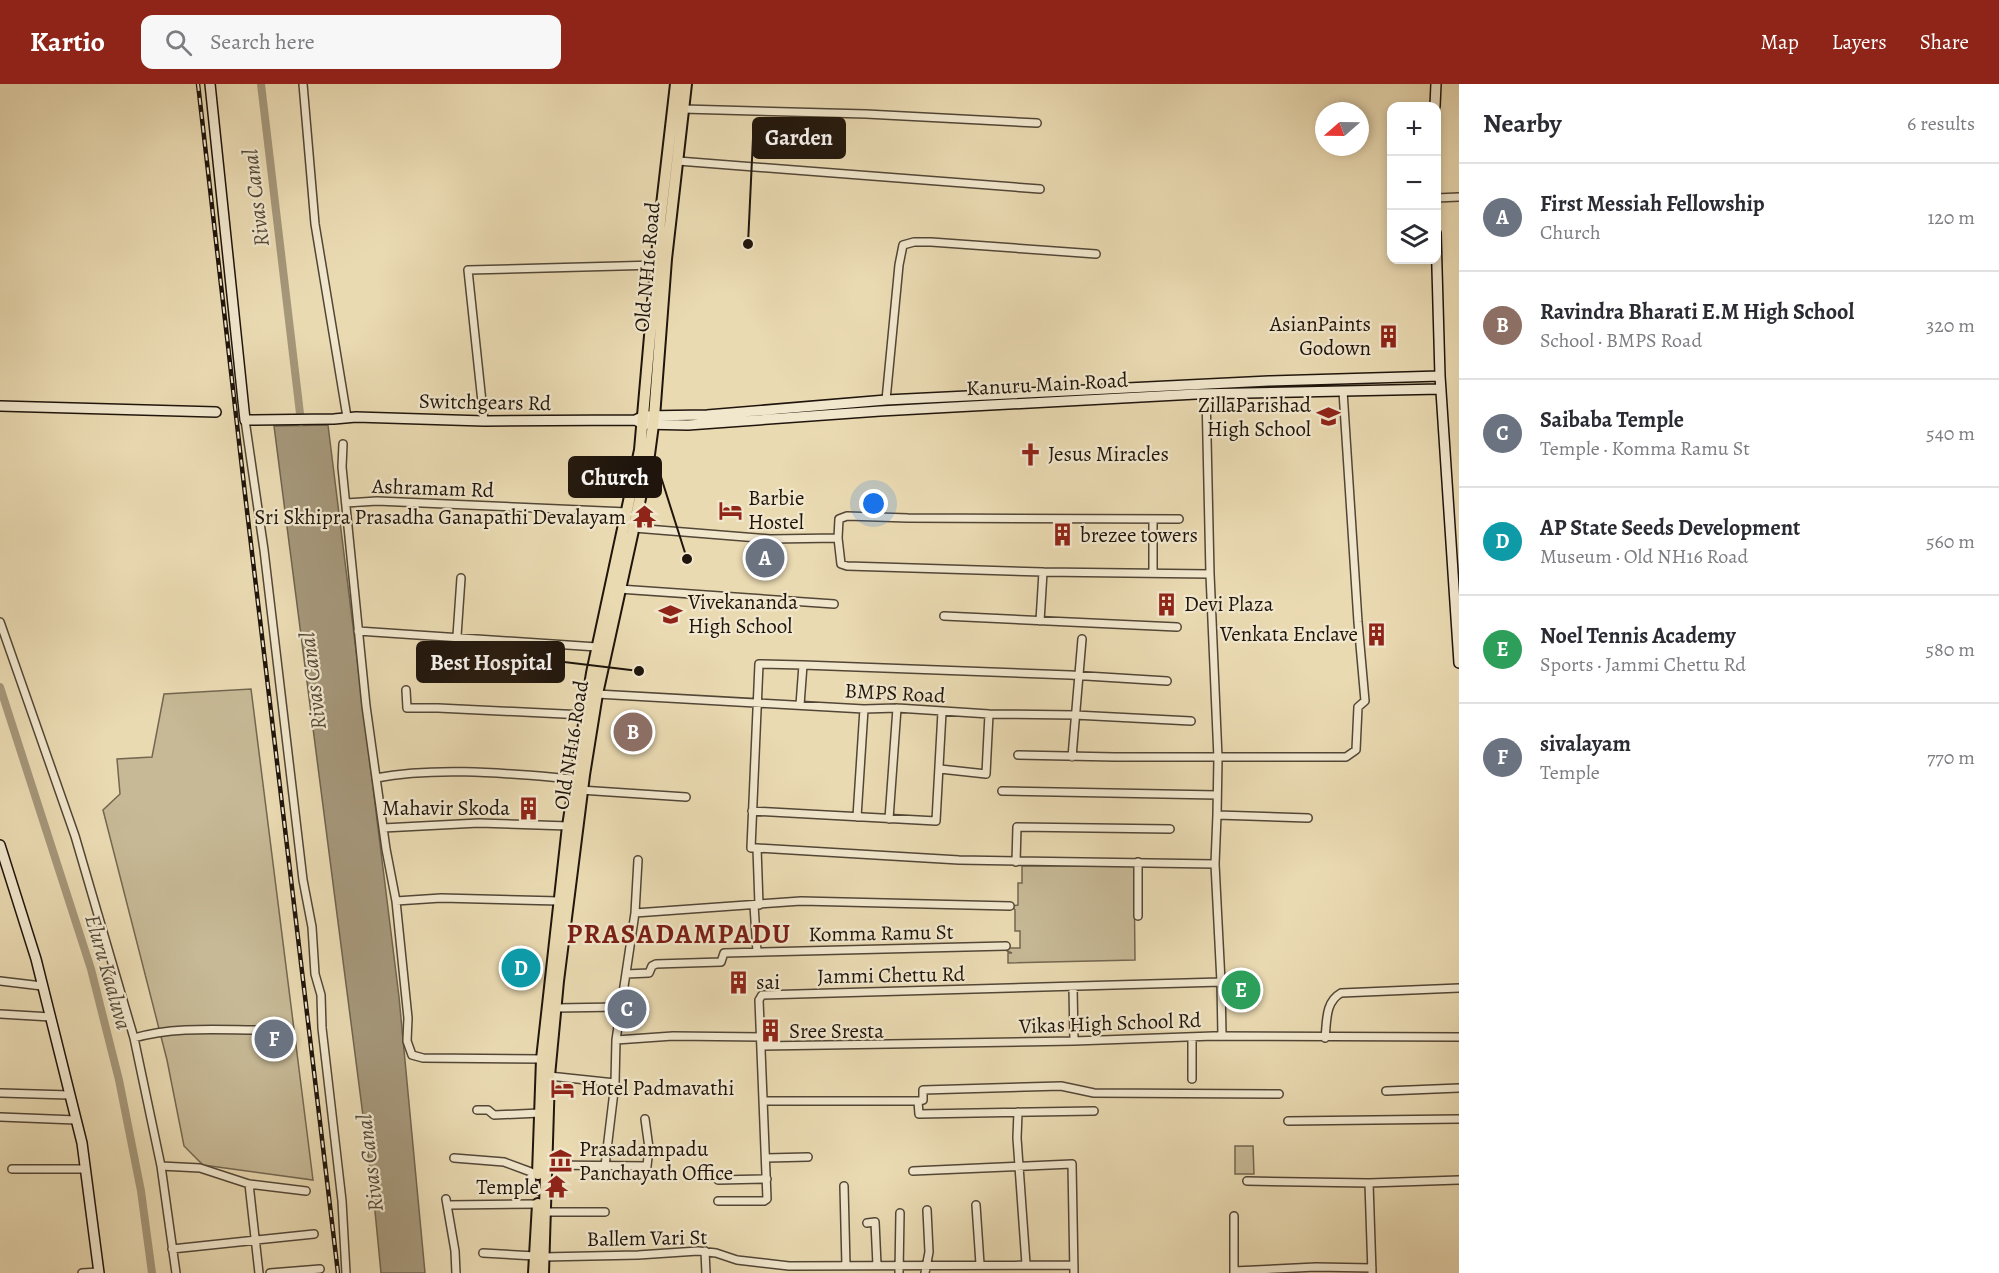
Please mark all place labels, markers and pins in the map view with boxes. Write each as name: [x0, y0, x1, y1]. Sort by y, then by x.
callout: Garden: [753, 118, 845, 158]
place label: AsianPaints Godown: [1269, 310, 1371, 362]
building icon: AsianPaints Godown: [1376, 323, 1402, 349]
place label: ZillaParishad High School: [1198, 391, 1312, 443]
school or university icon: ZillaParishad High School: [1316, 404, 1342, 430]
place label: Jesus Miracles: [1048, 440, 1169, 468]
church icon: Jesus Miracles: [1017, 441, 1043, 467]
callout: Church: [569, 457, 661, 497]
place label: Barbie Hostel: [748, 484, 804, 536]
hotel icon: Barbie Hostel: [717, 497, 743, 523]
place label: Sri Skhipra Prasadha Ganapathi Devalayam: [254, 503, 626, 531]
temple icon: Sri Skhipra Prasadha Ganapathi Devalayam: [631, 504, 657, 530]
place label: brezee towers: [1080, 521, 1198, 549]
building icon: brezee towers: [1049, 522, 1075, 548]
pin: A: [746, 536, 784, 580]
place label: Vivekananda High School: [687, 588, 798, 640]
place label: Devi Plaza: [1184, 590, 1274, 618]
building icon: Devi Plaza: [1153, 591, 1179, 617]
school or university icon: Vivekananda High School: [657, 601, 683, 627]
place label: Venkata Enclave: [1219, 620, 1358, 648]
building icon: Venkata Enclave: [1363, 621, 1389, 647]
callout: Best Hospital: [417, 642, 564, 682]
pin: B: [614, 710, 652, 754]
place label: Mahavir Skoda: [382, 794, 510, 822]
building icon: Mahavir Skoda: [515, 795, 541, 821]
pin: D: [502, 946, 540, 990]
place label: sai: [756, 968, 780, 996]
pin: E: [1222, 968, 1260, 1012]
building icon: sai: [725, 969, 751, 995]
pin: C: [608, 986, 646, 1032]
pin: F: [254, 1016, 294, 1062]
place label: Sree Sresta: [789, 1017, 884, 1045]
building icon: Sree Sresta: [758, 1018, 784, 1044]
place label: Hotel Padmavathi: [581, 1074, 735, 1102]
hotel icon: Hotel Padmavathi: [550, 1075, 576, 1101]
place label: Prasadampadu Panchayath Office: [579, 1135, 733, 1187]
museum icon: Prasadampadu Panchayath Office: [548, 1148, 574, 1174]
place label: Temple: [476, 1173, 539, 1201]
temple icon: Temple: [544, 1174, 570, 1200]

